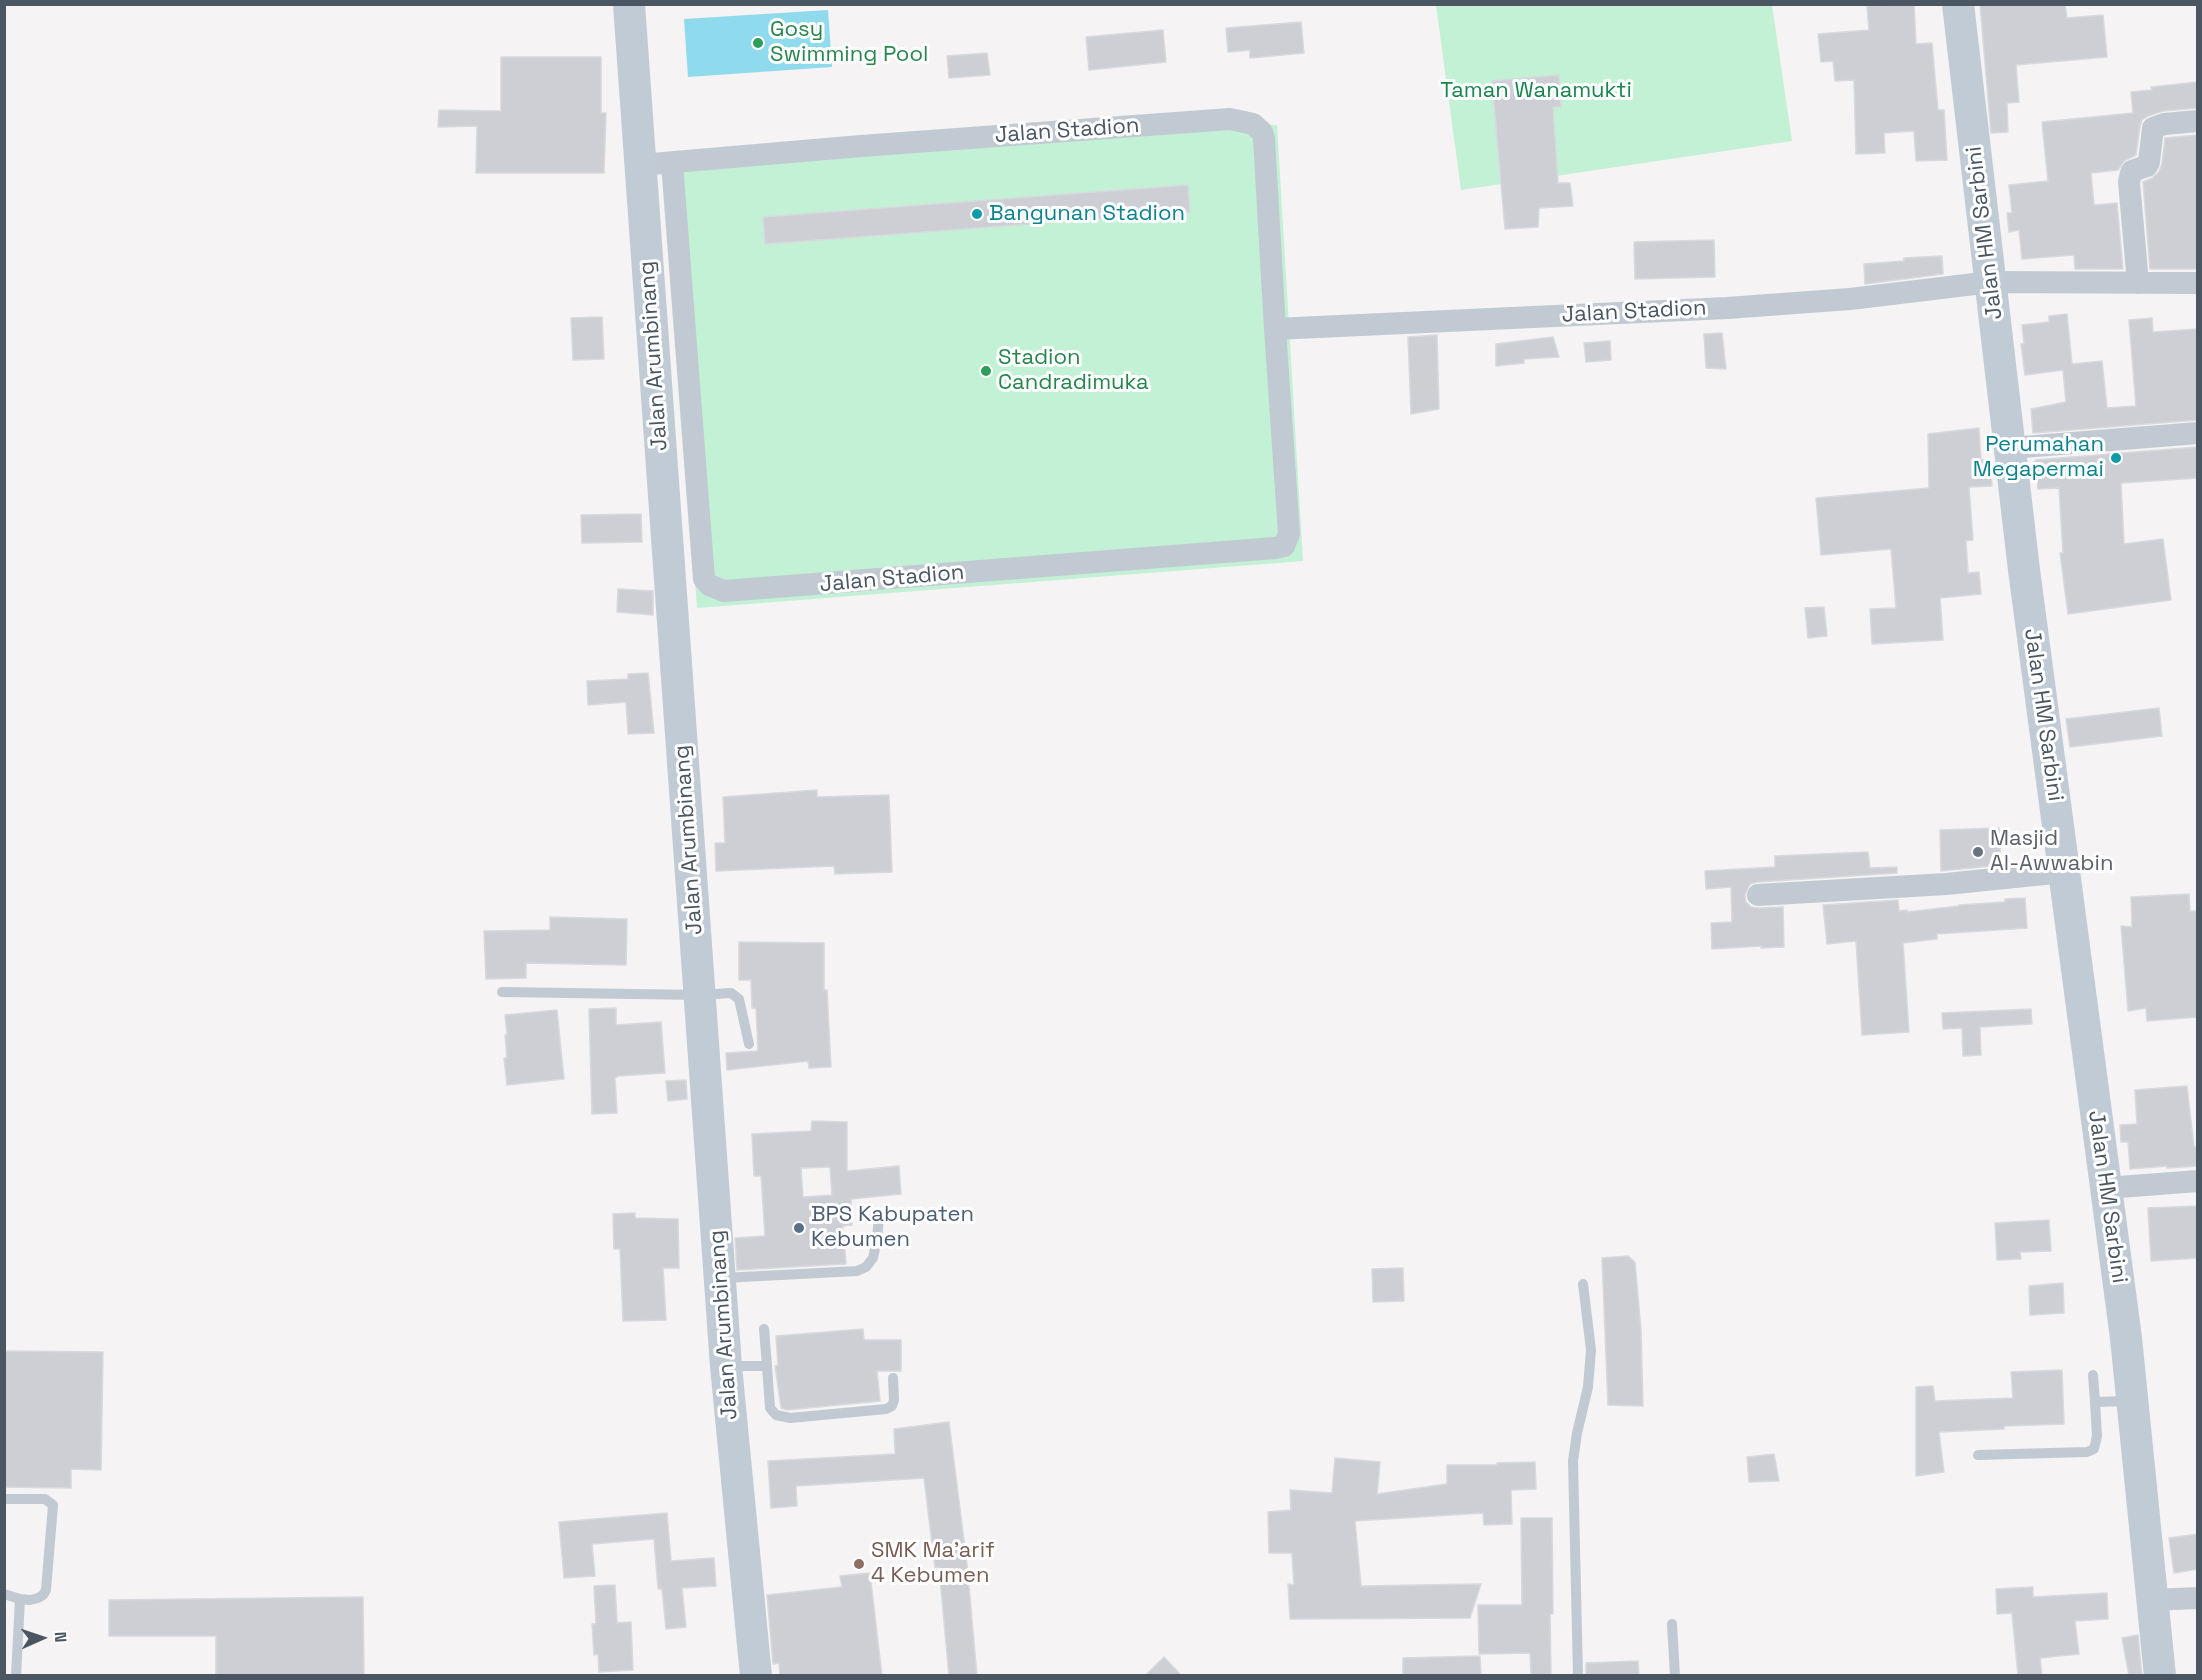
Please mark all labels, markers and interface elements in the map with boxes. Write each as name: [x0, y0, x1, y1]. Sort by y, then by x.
place label: Gosy Swimming Pool: [770, 17, 928, 68]
marker: Gosy Swimming Pool: [751, 36, 765, 50]
park label: Taman Wanamukti: [1440, 78, 1632, 104]
street label: Jalan Stadion: [994, 113, 1140, 149]
street label: Jalan HM Sarbini: [1961, 145, 2009, 321]
place label: Bangunan Stadion: [989, 201, 1185, 227]
marker: Bangunan Stadion: [970, 207, 984, 221]
street label: Jalan Arumbinang: [634, 260, 674, 452]
street label: Jalan Stadion: [1561, 295, 1707, 329]
place label: Stadion Candradimuka: [998, 345, 1149, 396]
marker: Stadion Candradimuka: [979, 364, 993, 378]
place label: Perumahan Megapermai: [1973, 432, 2104, 484]
marker: Perumahan Megapermai: [2109, 451, 2123, 465]
street label: Jalan Stadion: [819, 560, 965, 598]
street label: Jalan HM Sarbini: [2018, 627, 2068, 803]
street label: Jalan Arumbinang: [669, 744, 709, 936]
place label: Masjid Al-Awwabin: [1990, 826, 2113, 878]
marker: Masjid Al-Awwabin: [1971, 845, 1985, 859]
street label: Jalan HM Sarbini: [2082, 1109, 2132, 1285]
place label: BPS Kabupaten Kebumen: [811, 1202, 974, 1254]
marker: BPS Kabupaten Kebumen: [792, 1221, 806, 1235]
street label: Jalan Arumbinang: [704, 1229, 744, 1421]
place label: SMK Ma'arif 4 Kebumen: [871, 1538, 995, 1590]
marker: SMK Ma'arif 4 Kebumen: [852, 1557, 866, 1571]
north arrow: [12, 1608, 72, 1668]
text: N: [50, 1631, 71, 1643]

